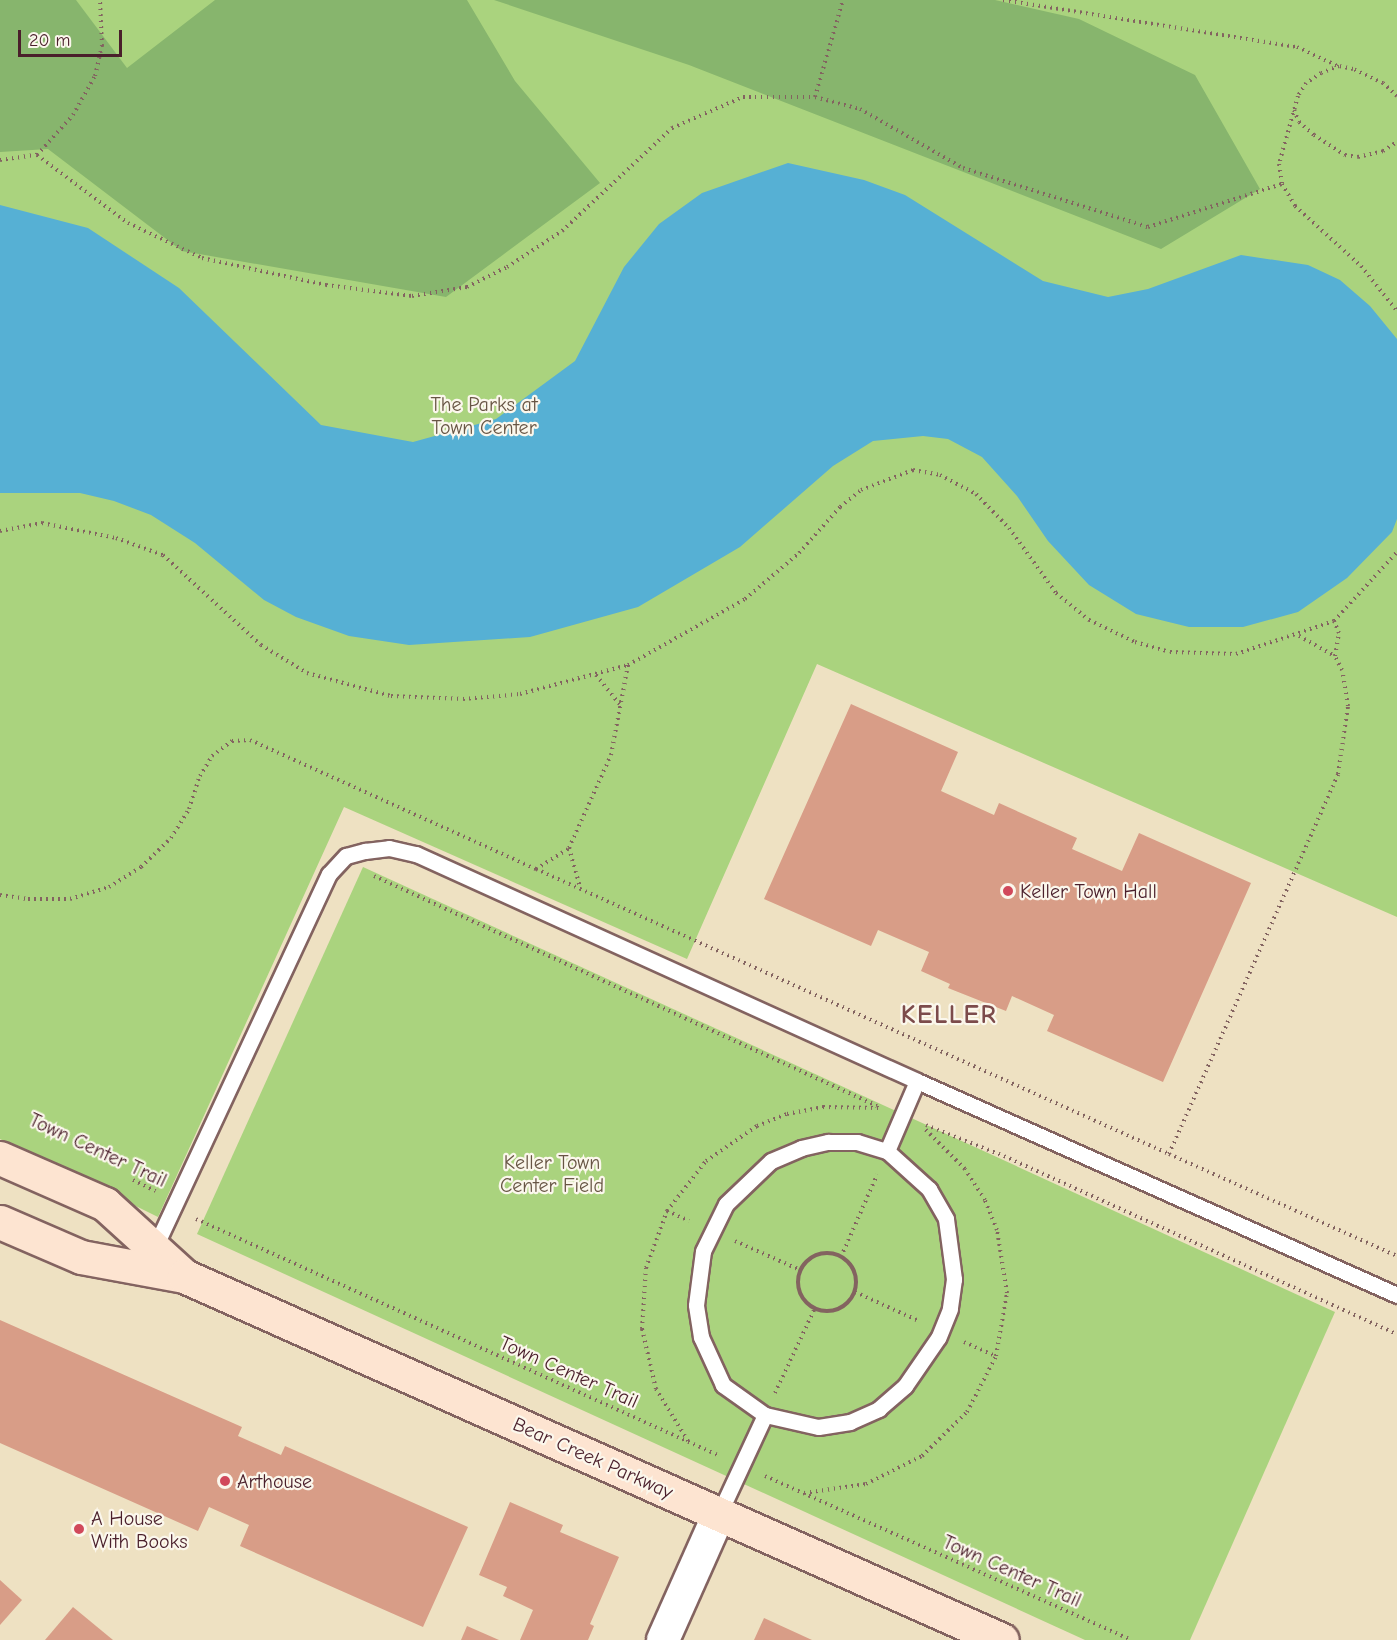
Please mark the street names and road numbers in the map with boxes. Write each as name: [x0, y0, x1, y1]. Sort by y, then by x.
street label: Town Center Trail: [25, 1108, 171, 1192]
street label: Town Center Trail: [496, 1331, 642, 1413]
street label: Bear Creek Parkway: [509, 1412, 677, 1504]
street label: Town Center Trail: [939, 1530, 1085, 1612]

